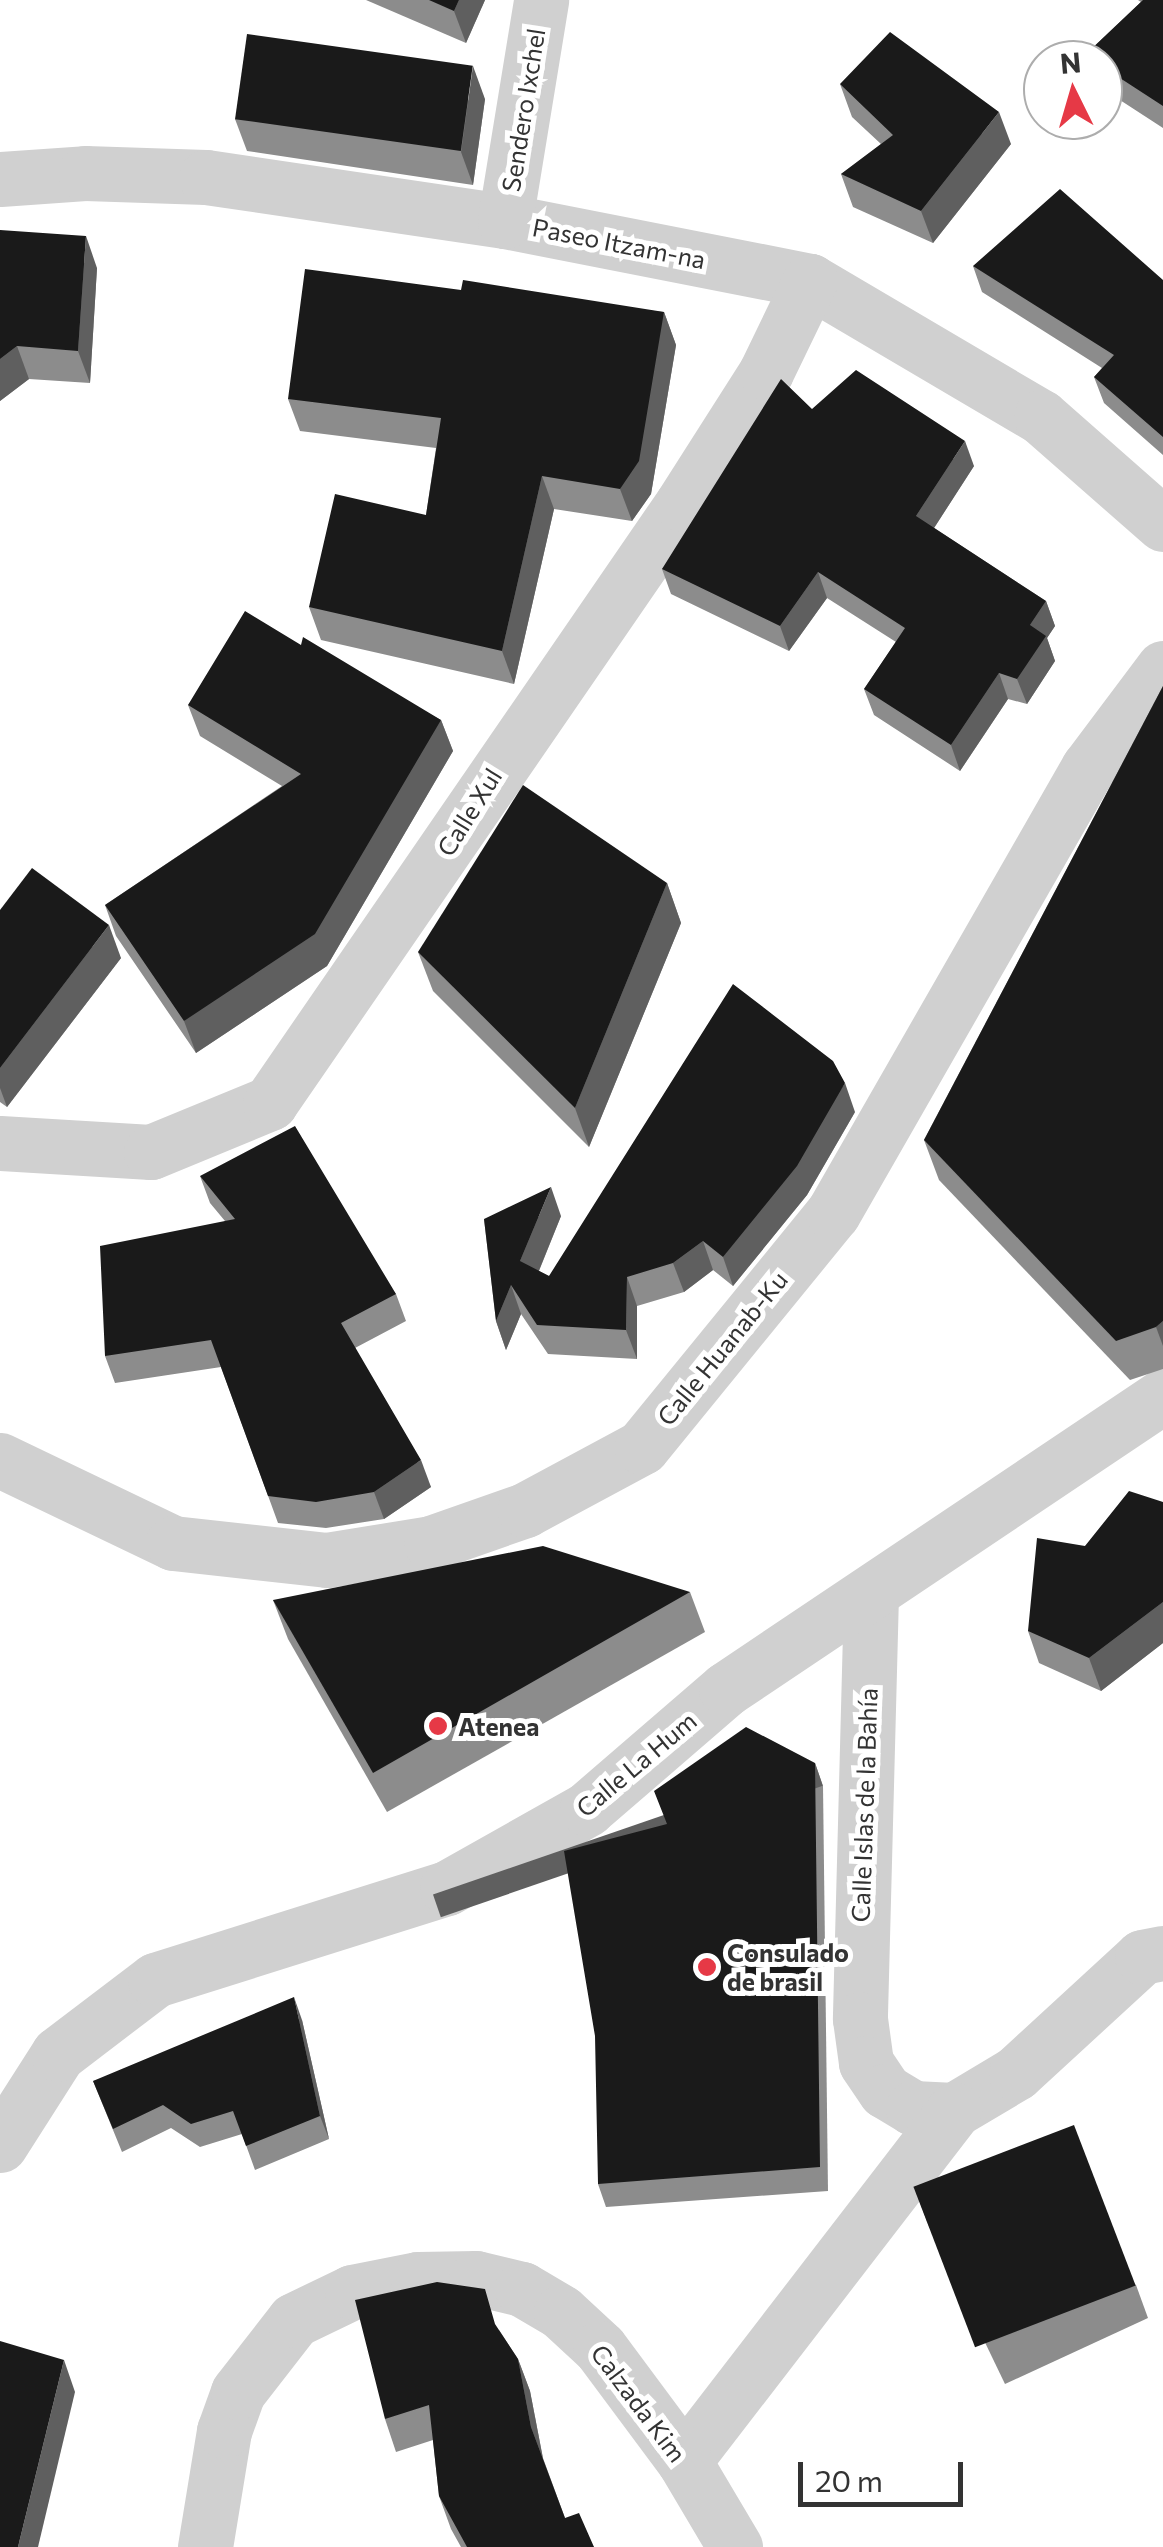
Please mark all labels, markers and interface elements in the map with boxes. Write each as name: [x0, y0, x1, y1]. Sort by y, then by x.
street label: Sendero Ixchel: [495, 26, 551, 194]
north arrow: [1023, 40, 1123, 140]
text: N: [1059, 44, 1083, 80]
street label: Paseo Itzam-na: [530, 212, 708, 274]
street label: Calle Xul: [430, 763, 508, 861]
street label: Calle Huanab-Ku: [651, 1265, 793, 1431]
street label: Calle Islas de la Bahía: [845, 1687, 883, 1923]
street label: Calle La Hum: [570, 1705, 702, 1823]
place label: Atenea: [458, 1711, 539, 1741]
marker: Atenea: [427, 1715, 449, 1737]
place label: Consulado de brasil: [727, 1938, 849, 1997]
marker: Consulado de brasil: [696, 1956, 718, 1978]
street label: Calzada Kim: [585, 2338, 693, 2468]
scale bar: [803, 2442, 968, 2504]
text: 20 m: [815, 2461, 883, 2498]

